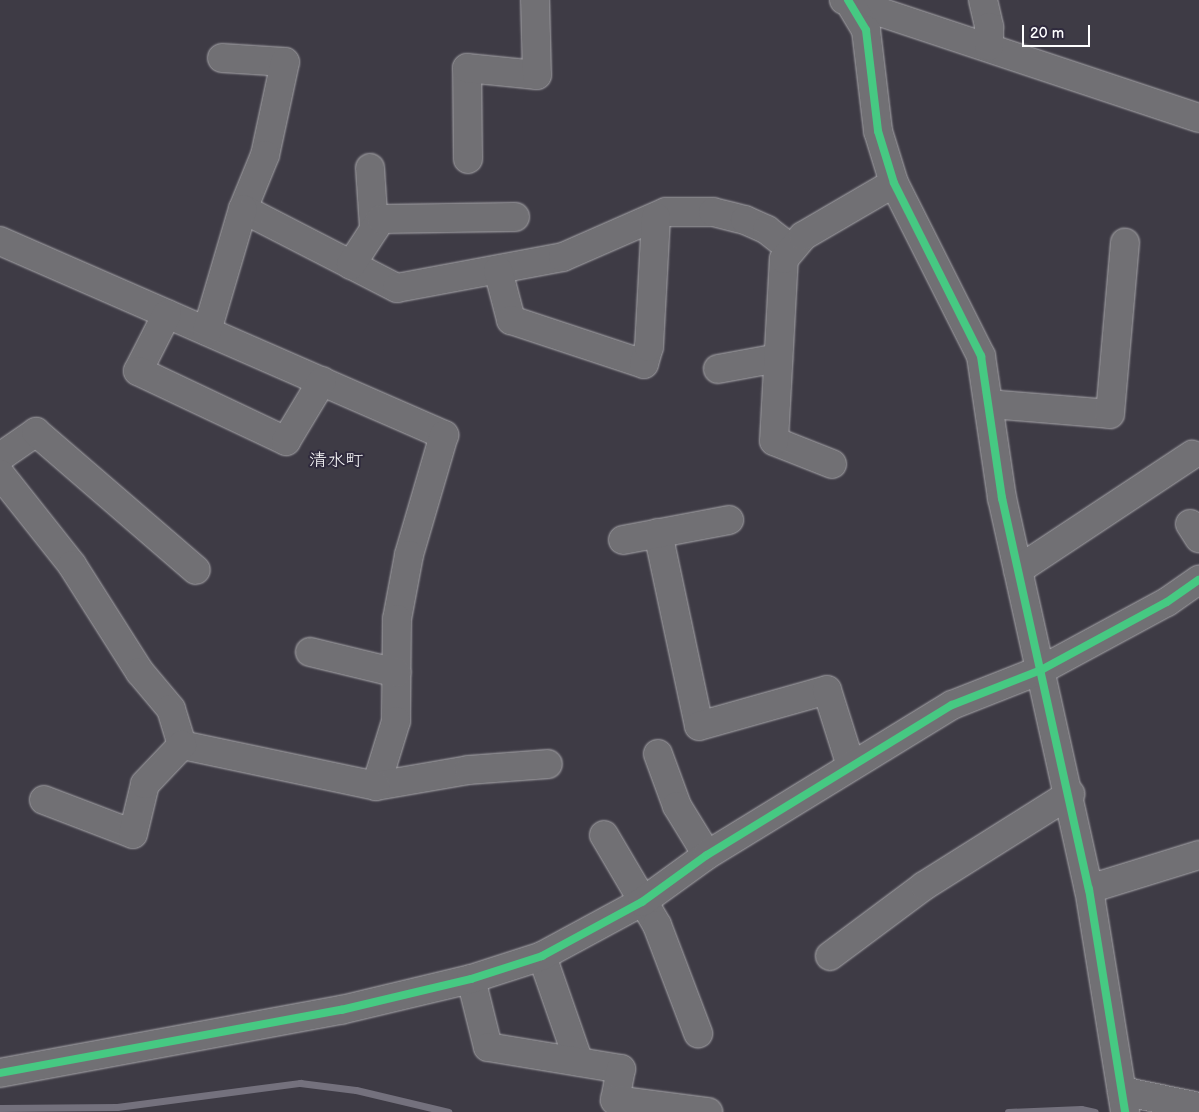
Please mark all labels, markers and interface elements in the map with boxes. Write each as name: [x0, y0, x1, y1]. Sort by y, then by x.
scale bar: [1024, 15, 1092, 47]
text: 20 m: [1030, 24, 1064, 43]
district label: 清水町: [309, 450, 363, 472]

